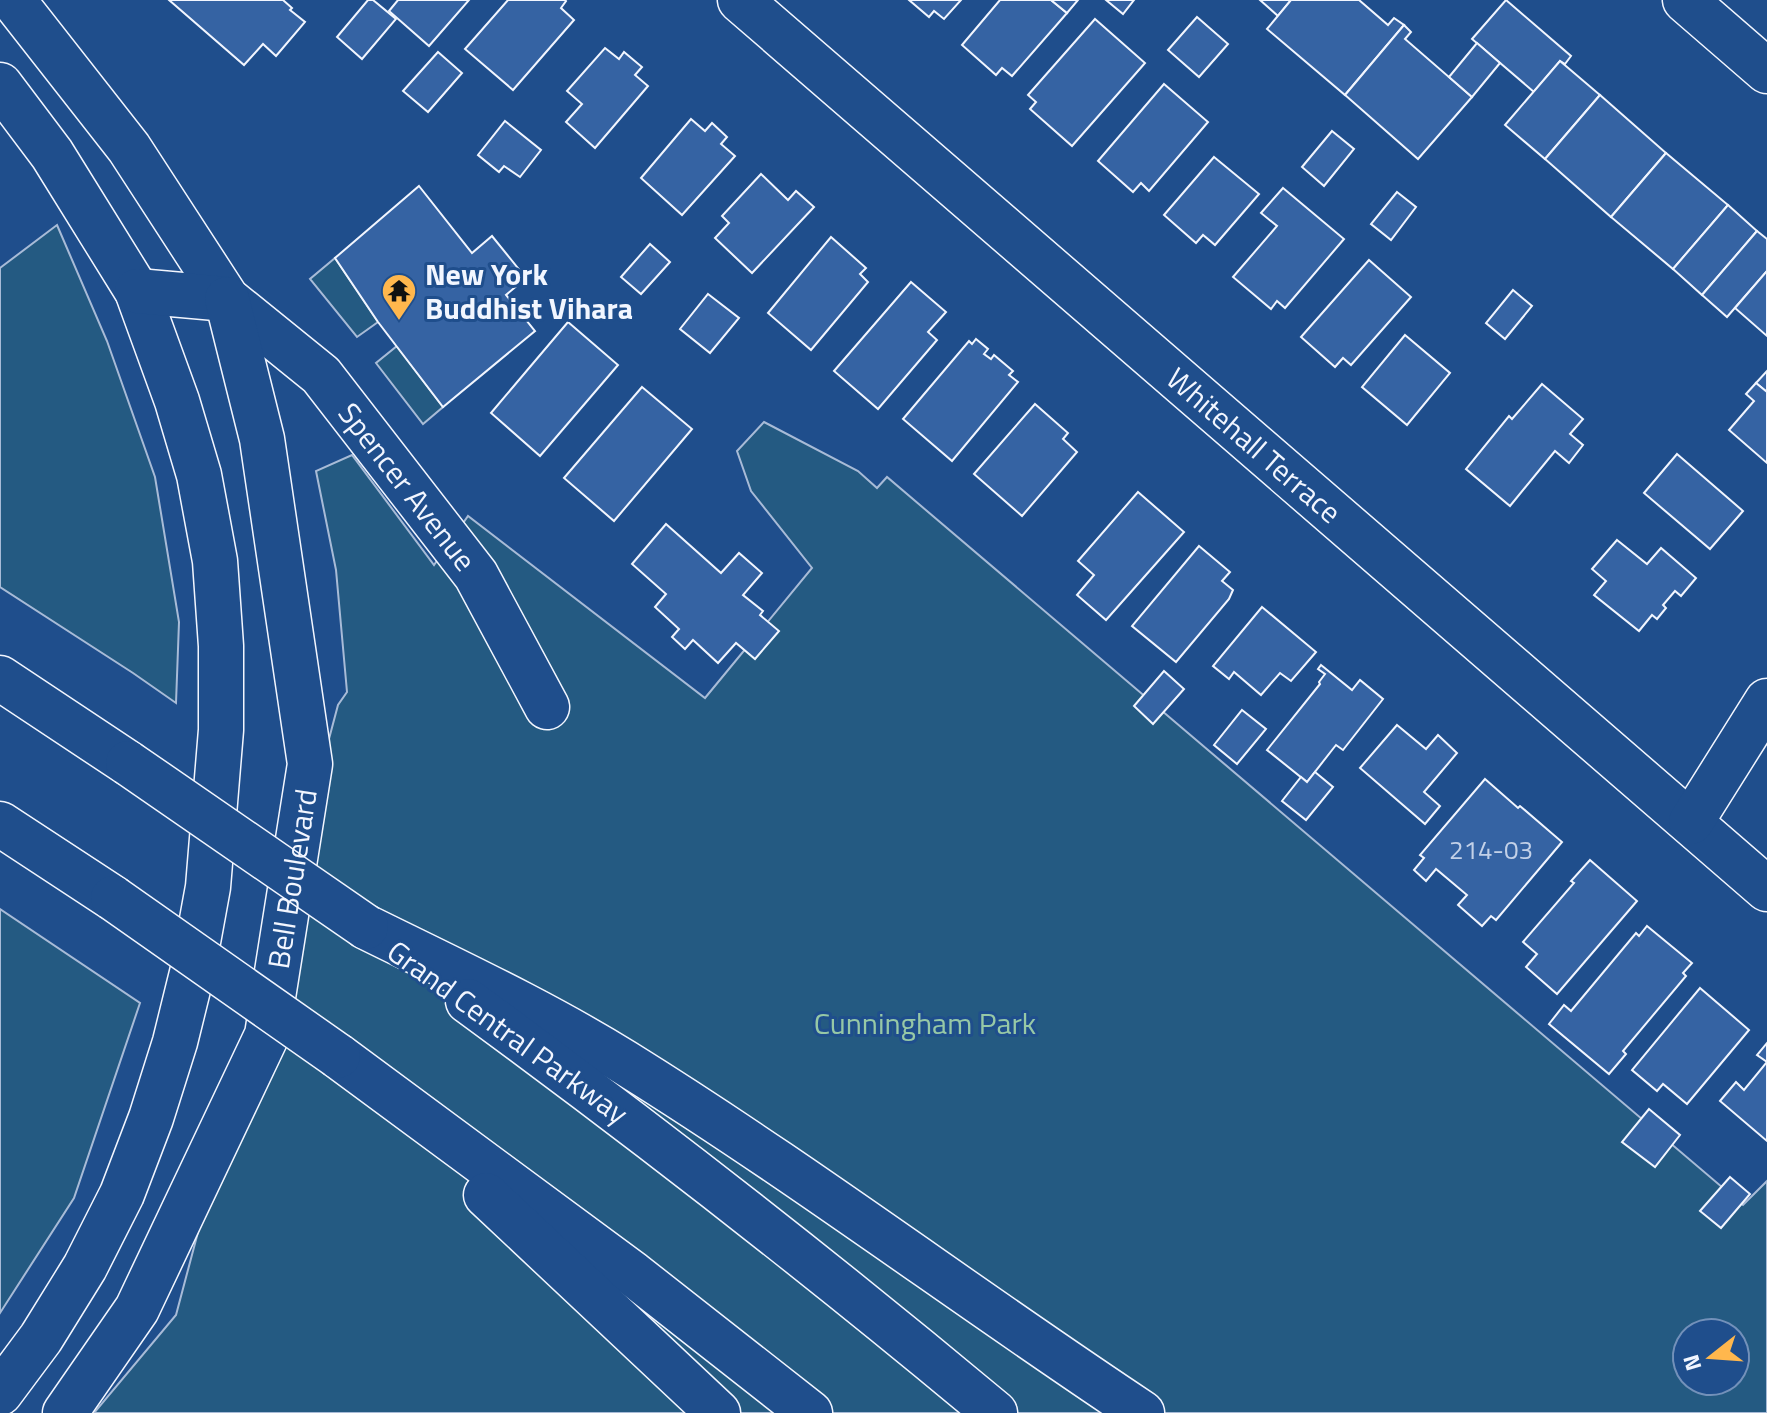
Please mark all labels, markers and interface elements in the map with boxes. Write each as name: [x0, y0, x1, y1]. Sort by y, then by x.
place label: New York Buddhist Vihara: [425, 251, 633, 331]
temple icon: New York Buddhist Vihara: [380, 272, 418, 322]
street label: Whitehall Terrace: [1156, 356, 1352, 534]
street label: Spencer Avenue: [327, 392, 488, 581]
street label: Bell Boulevard: [255, 786, 329, 972]
house number: 214-03: [1449, 830, 1533, 869]
street label: Grand Central Parkway: [378, 929, 638, 1135]
park label: Cunningham Park: [814, 1000, 1036, 1046]
north arrow: [1671, 1317, 1751, 1397]
text: N: [1673, 1351, 1710, 1375]

